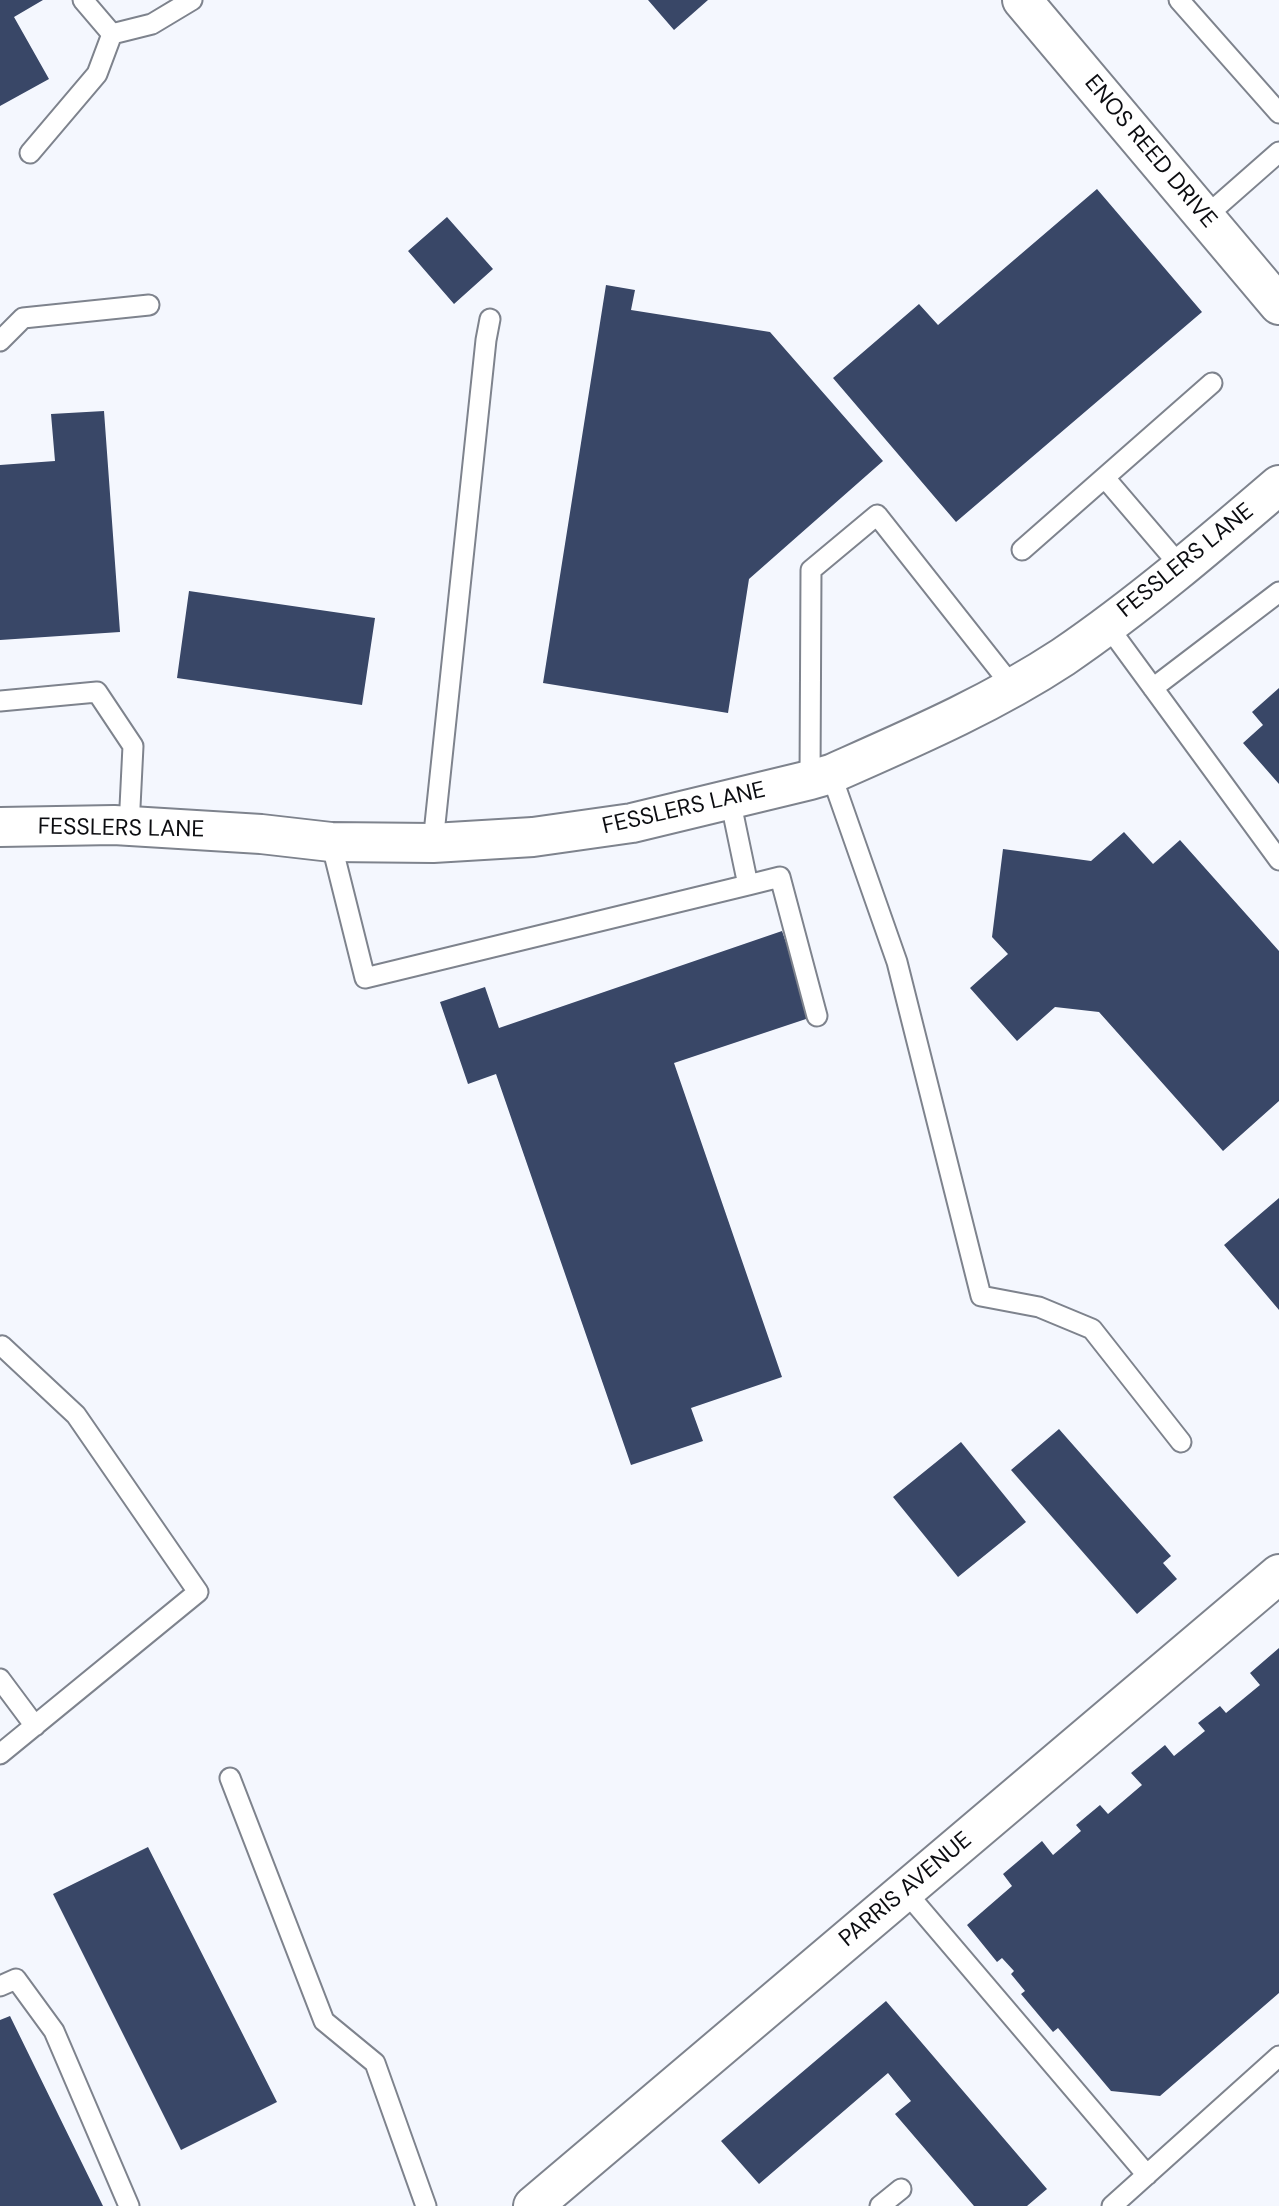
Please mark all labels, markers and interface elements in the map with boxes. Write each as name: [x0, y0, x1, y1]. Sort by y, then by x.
street label: ENOS REED DRIVE: [1078, 70, 1222, 234]
street label: FESSLERS LANE: [1113, 498, 1259, 624]
street label: FESSLERS LANE: [600, 777, 768, 841]
street label: FESSLERS LANE: [38, 814, 204, 844]
street label: PARRIS AVENUE: [834, 1827, 978, 1953]

